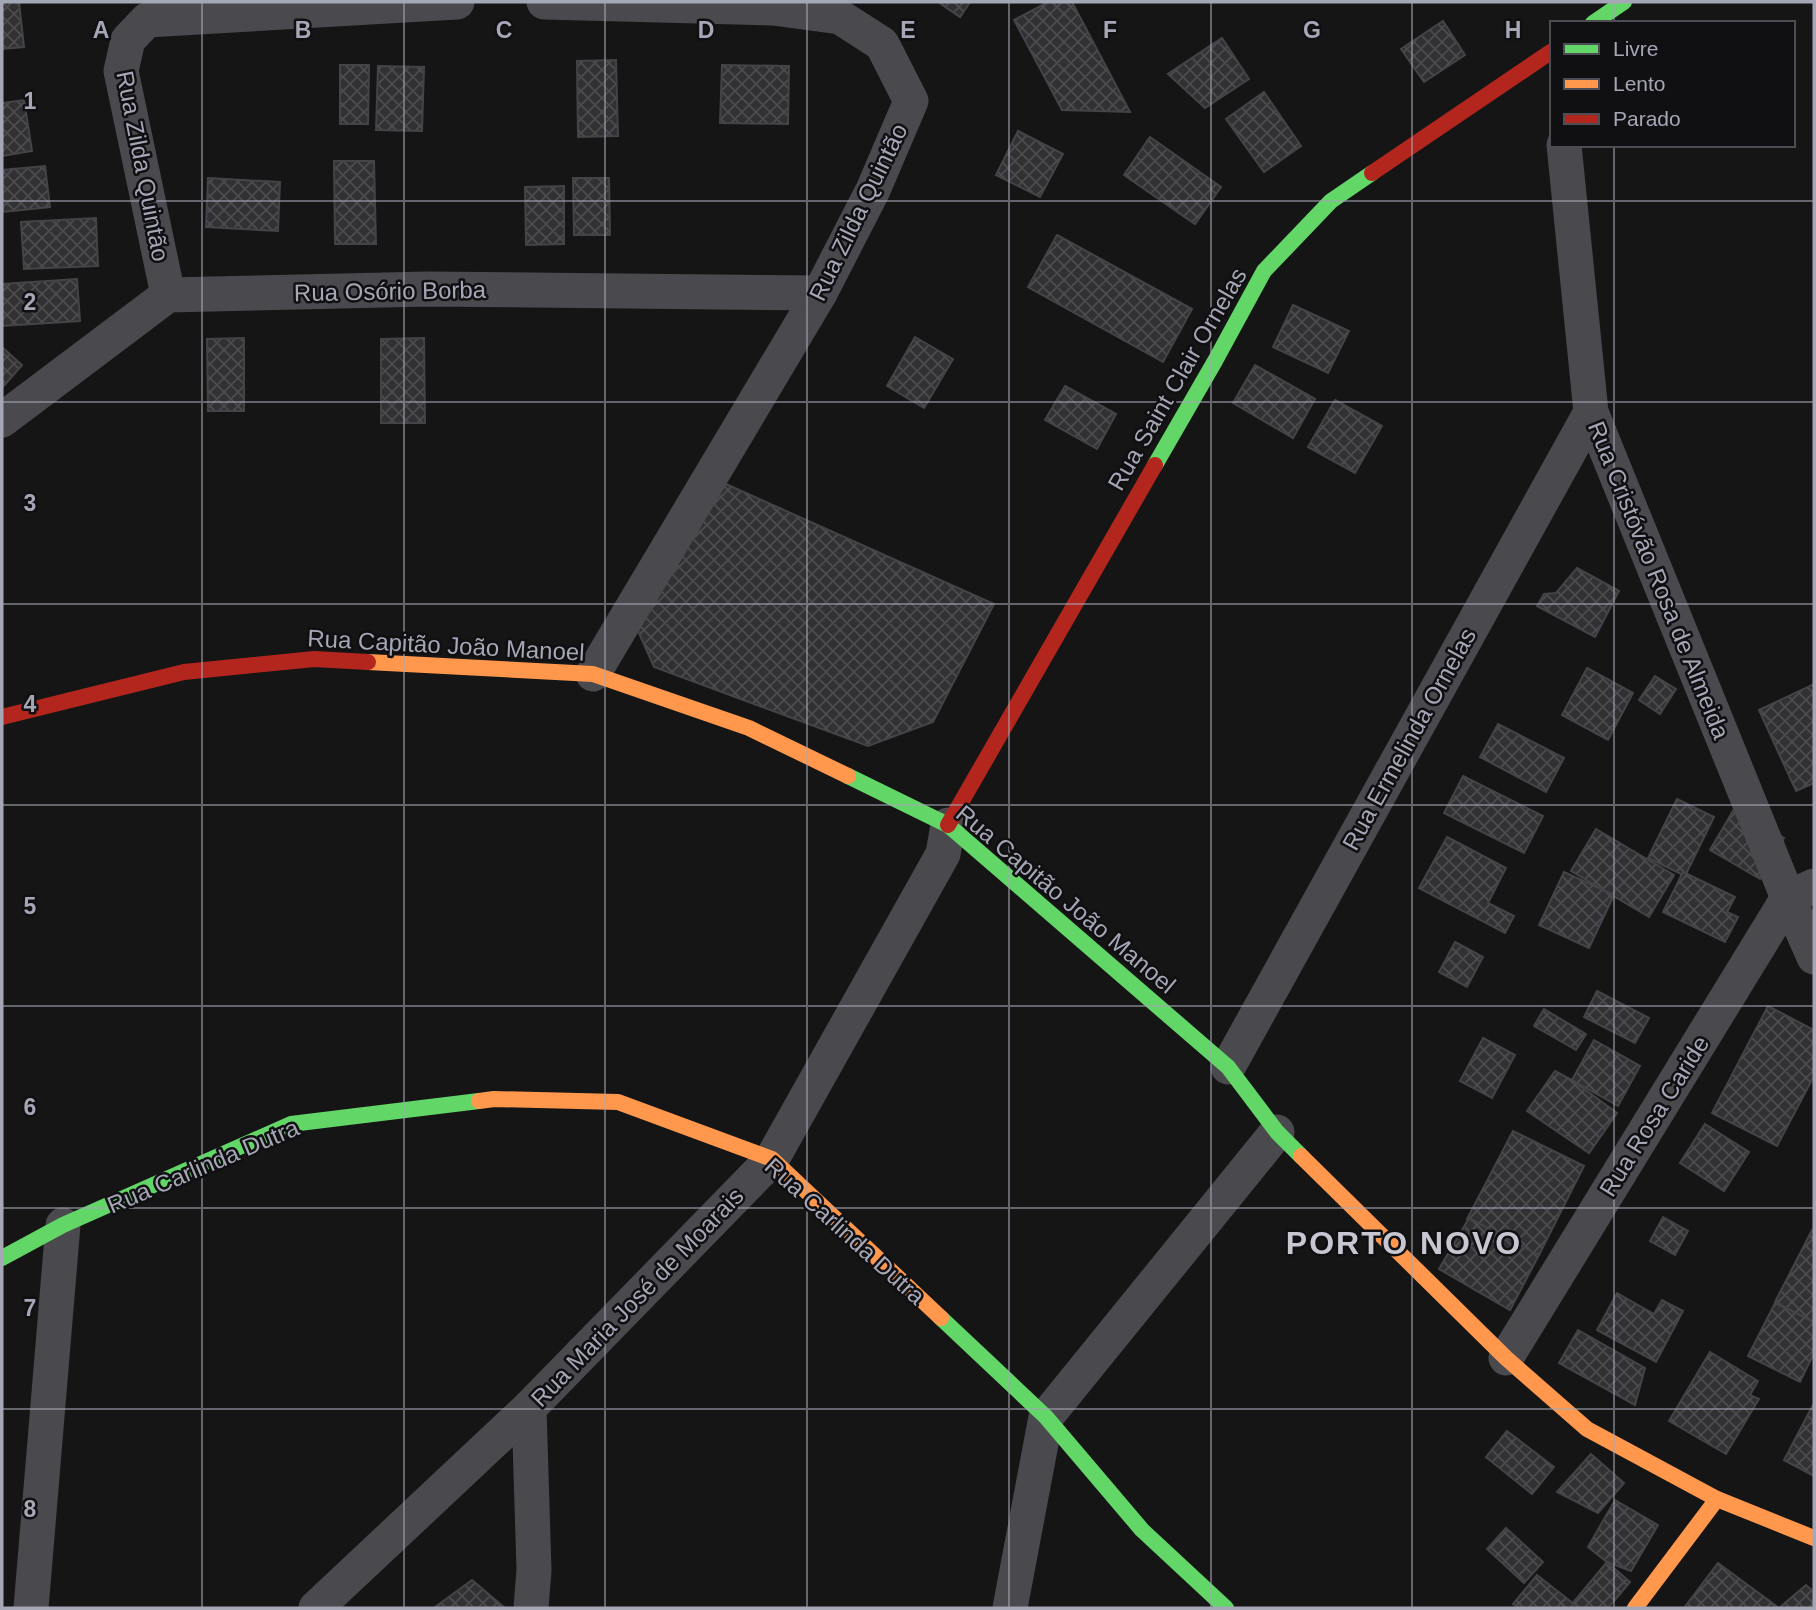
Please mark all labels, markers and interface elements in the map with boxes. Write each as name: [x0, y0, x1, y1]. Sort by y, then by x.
text: A: [93, 17, 109, 43]
text: B: [295, 17, 311, 43]
text: C: [496, 17, 512, 43]
text: D: [698, 17, 714, 43]
text: E: [900, 17, 916, 43]
text: F: [1103, 17, 1117, 43]
text: G: [1303, 17, 1321, 43]
text: H: [1505, 17, 1521, 43]
legend: [1550, 21, 1795, 147]
text: Livre: [1613, 37, 1659, 60]
street label: Rua Zilda Quintão: [111, 68, 175, 264]
text: Lento: [1613, 72, 1666, 95]
text: 1: [24, 88, 37, 114]
text: Parado: [1613, 107, 1681, 130]
street label: Rua Zilda Quintão: [803, 119, 913, 305]
street label: Rua Saint Clair Ornelas: [1102, 263, 1252, 495]
street label: Rua Osório Borba: [294, 276, 487, 306]
text: 2: [24, 289, 36, 315]
street label: Rua Cristóvão Rosa de Almeida: [1583, 417, 1735, 743]
text: 3: [24, 490, 36, 516]
street label: Rua Ermelinda Ornelas: [1337, 623, 1481, 855]
street label: Rua Capitão João Manoel: [307, 624, 585, 666]
text: 4: [24, 691, 37, 717]
street label: Rua Capitão João Manoel: [951, 799, 1181, 999]
text: 5: [24, 893, 37, 919]
street label: Rua Rosa Caride: [1594, 1031, 1714, 1201]
text: 6: [24, 1094, 36, 1120]
street label: Rua Carlinda Dutra: [103, 1113, 303, 1219]
street label: Rua Carlinda Dutra: [760, 1152, 931, 1310]
street label: Rua Maria José de Moarais: [525, 1182, 749, 1412]
district label: PORTO NOVO: [1286, 1225, 1522, 1261]
text: 7: [24, 1295, 36, 1321]
text: 8: [24, 1496, 37, 1522]

